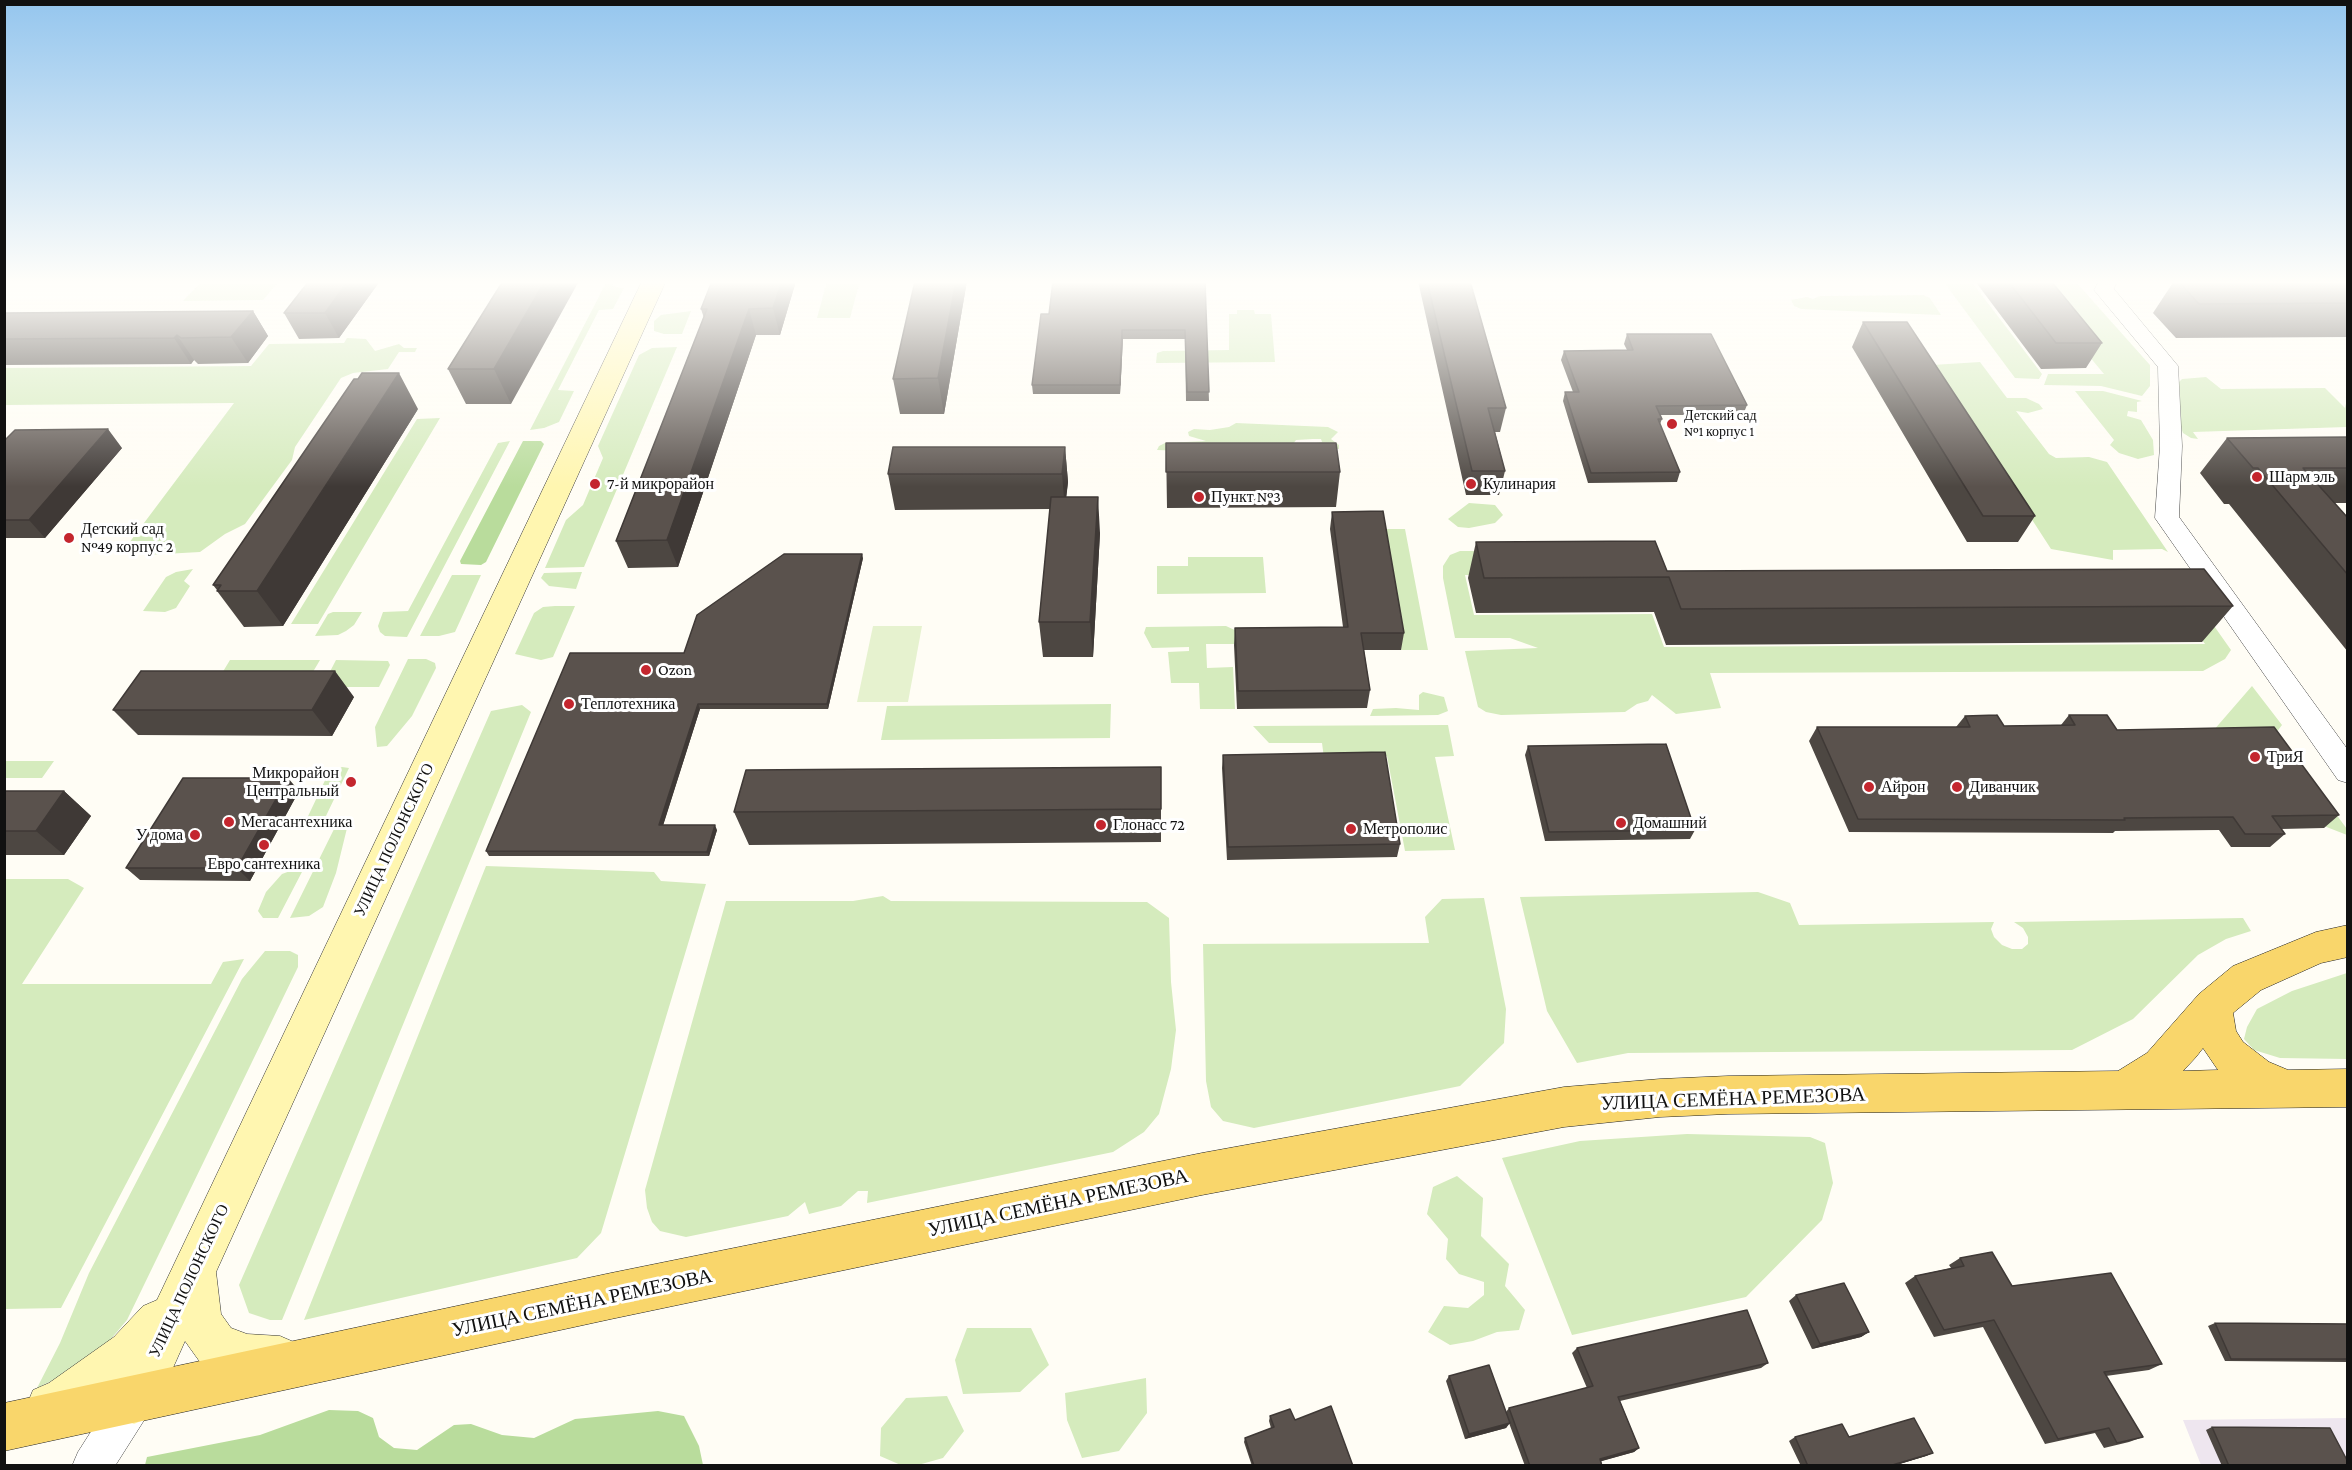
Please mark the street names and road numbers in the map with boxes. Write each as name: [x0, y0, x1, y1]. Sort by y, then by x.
street label: УЛИЦА ПОЛОНСКОГО: [350, 760, 438, 920]
street label: УЛИЦА СЕМЁНА РЕМЕЗОВА: [1600, 1082, 1866, 1116]
street label: УЛИЦА СЕМЁНА РЕМЕЗОВА: [926, 1164, 1190, 1242]
street label: УЛИЦА ПОЛОНСКОГО: [145, 1201, 233, 1361]
street label: УЛИЦА СЕМЁНА РЕМЕЗОВА: [450, 1264, 714, 1342]

